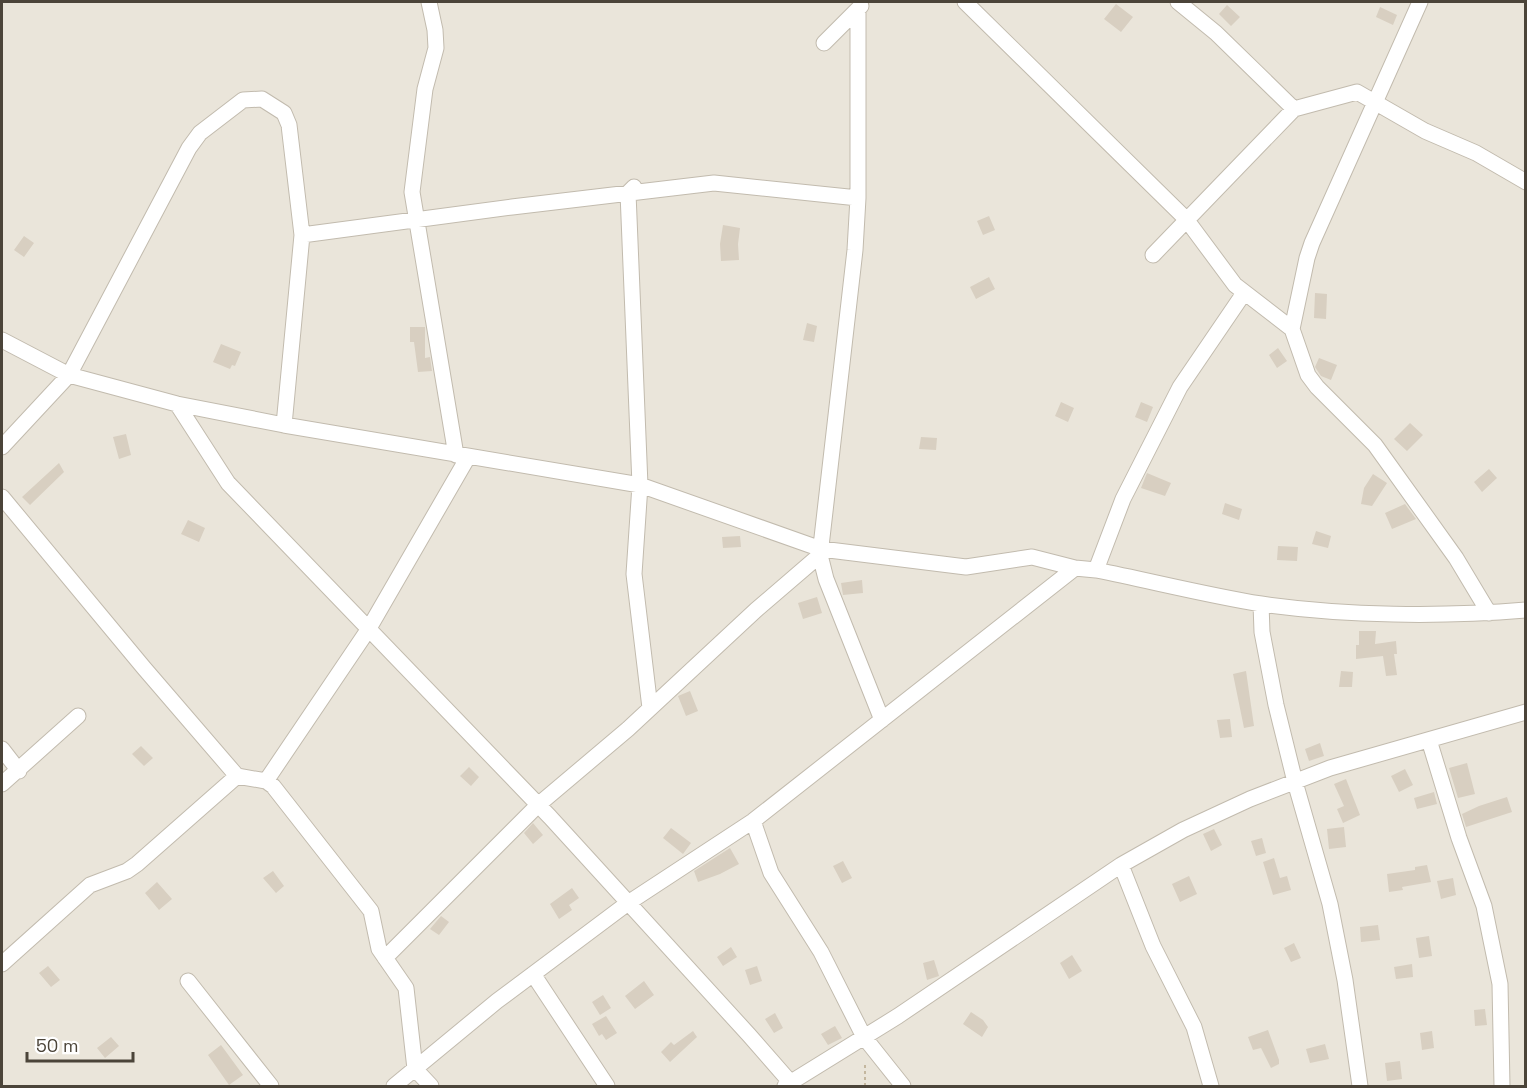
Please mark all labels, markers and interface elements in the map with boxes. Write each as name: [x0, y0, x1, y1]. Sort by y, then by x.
scale bar: [27, 1025, 134, 1063]
text: 50 m: [36, 1034, 78, 1057]

